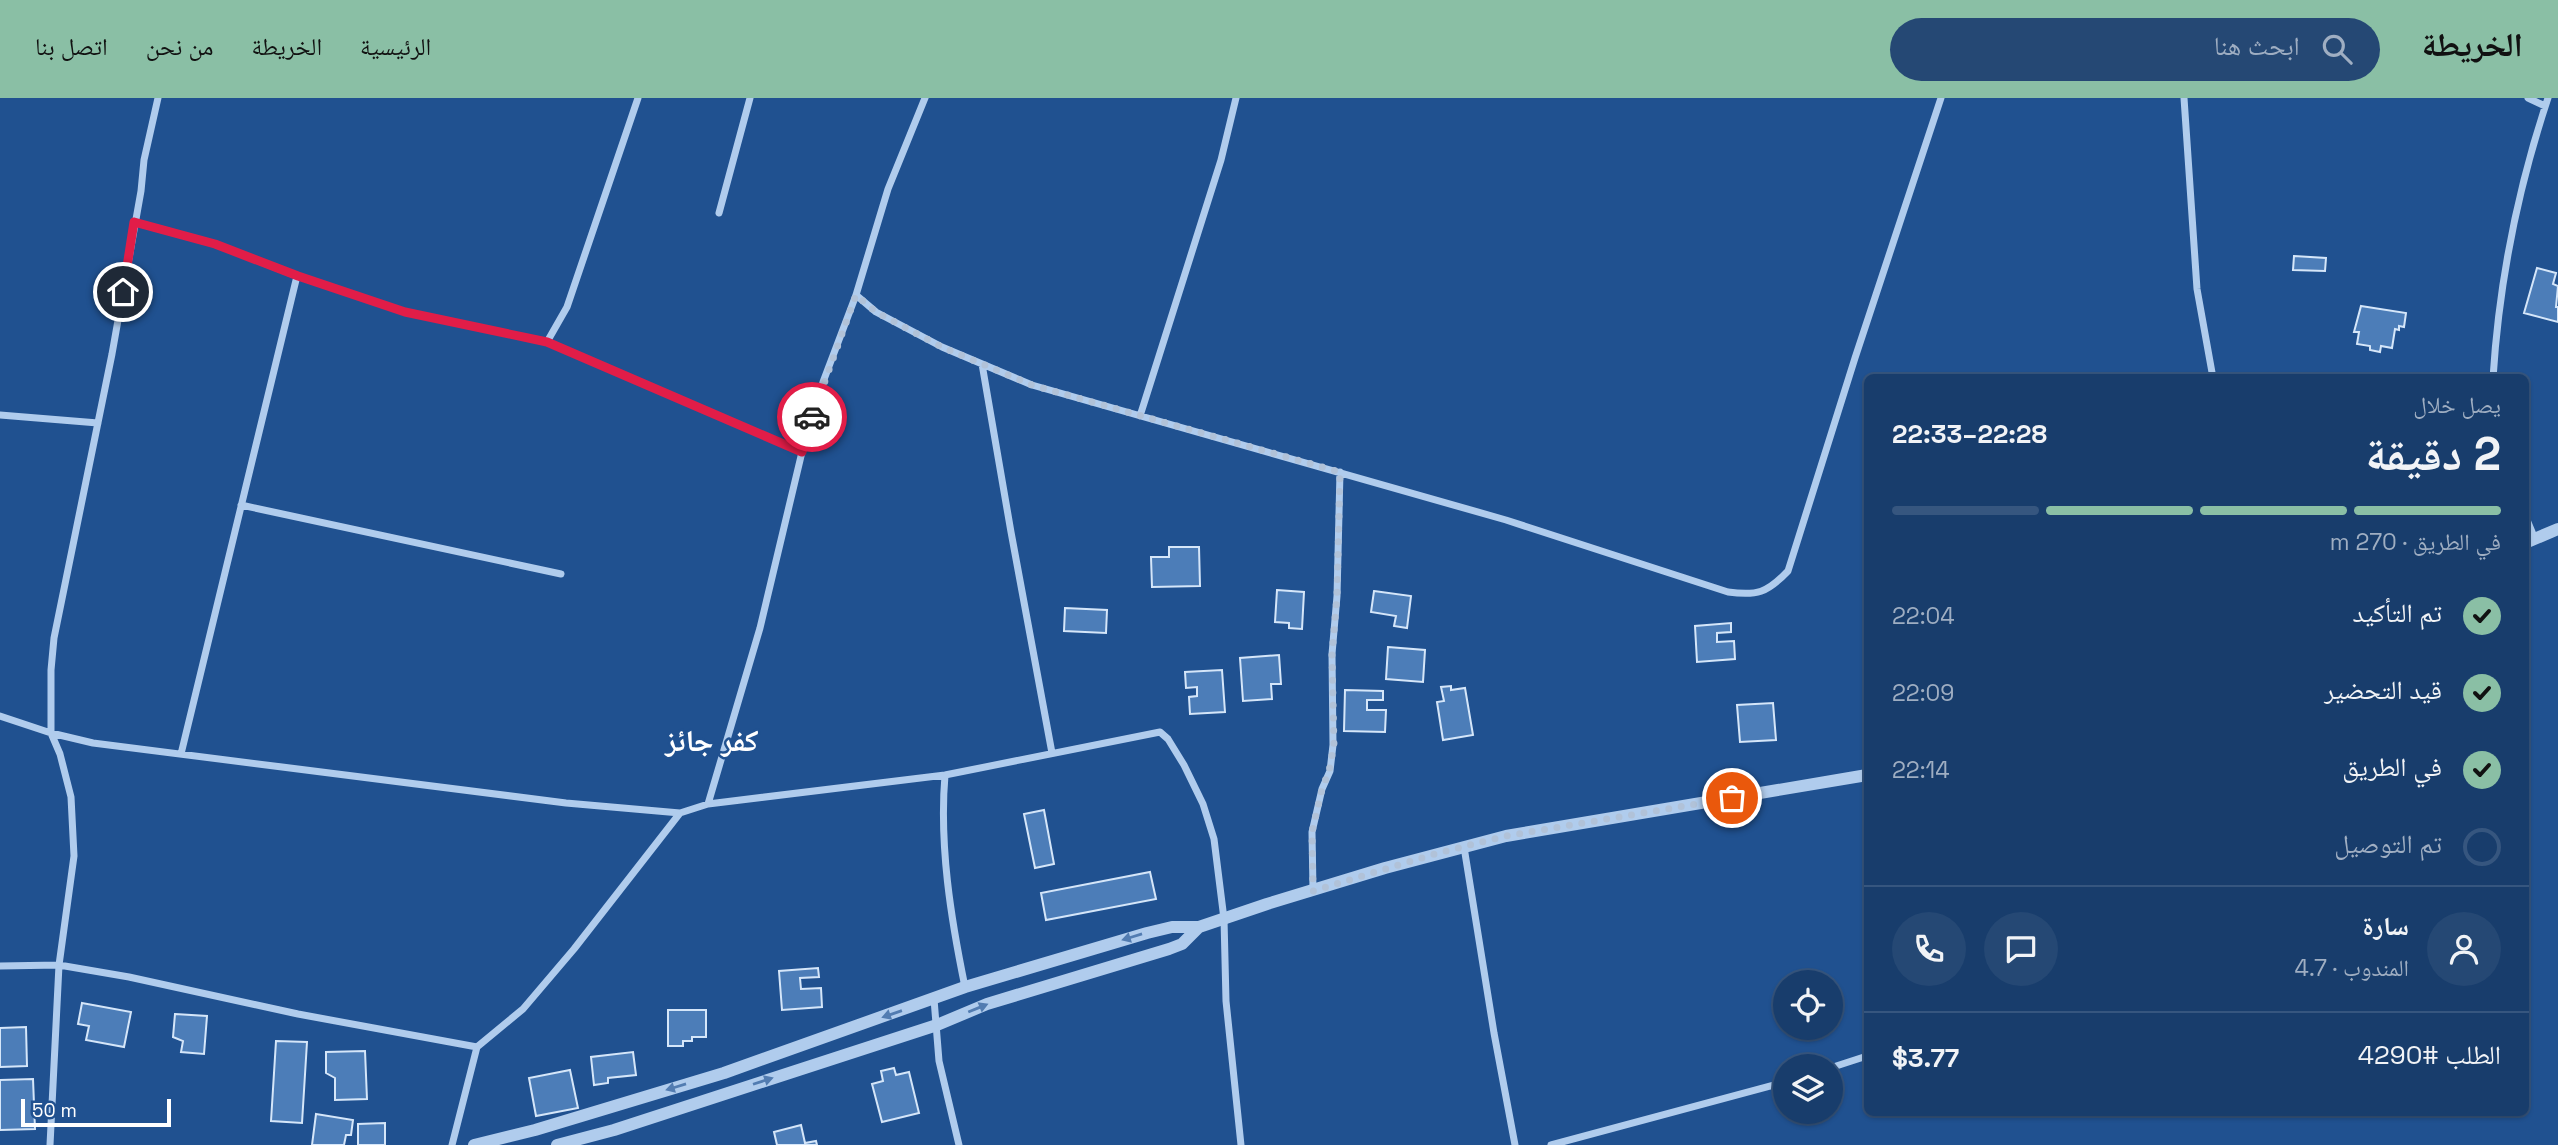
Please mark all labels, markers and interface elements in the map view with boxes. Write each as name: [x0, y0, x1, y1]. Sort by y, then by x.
search box: [1890, 18, 2380, 81]
text: الخريطة: [2422, 24, 2523, 66]
text: ابحث هنا: [2214, 29, 2300, 63]
icon: search: [2318, 30, 2356, 68]
text: اتصل بنا: [35, 31, 108, 62]
text: من نحن: [146, 31, 213, 62]
text: الخريطة: [251, 31, 322, 62]
text: الرئيسية: [360, 31, 431, 62]
pin: [93, 262, 153, 322]
icon: home: [104, 273, 142, 311]
courier: [777, 382, 847, 452]
text: يصل خلال: [2413, 390, 2501, 420]
icon: car: [793, 398, 831, 436]
text: 22:28–22:33: [1892, 417, 2047, 451]
text: 2 دقيقة: [2365, 425, 2501, 483]
text: في الطريق · 270 m: [2330, 527, 2501, 557]
text: تم التأكيد: [2353, 596, 2442, 630]
icon: check: [2463, 597, 2501, 635]
text: 22:04: [1892, 601, 1955, 631]
text: قيد التحضير: [2324, 673, 2442, 707]
icon: check: [2463, 674, 2501, 712]
text: 22:09: [1892, 678, 1954, 708]
district label: كفر جائز: [663, 721, 759, 760]
text: في الطريق: [2342, 750, 2442, 784]
icon: check: [2463, 751, 2501, 789]
text: 22:14: [1892, 755, 1950, 785]
pin: [1702, 768, 1762, 828]
icon: bag: [1713, 779, 1751, 817]
text: تم التوصيل: [2334, 827, 2442, 861]
text: سارة: [2362, 909, 2409, 943]
button: phone: [1892, 912, 1966, 986]
button: chat: [1984, 912, 2058, 986]
button: person: [2427, 912, 2501, 986]
one-way arrow: [1121, 933, 1142, 943]
text: المندوب · 4.7: [2295, 953, 2409, 983]
map controls: [1773, 970, 1843, 1124]
button: locate: [1773, 970, 1843, 1040]
one-way arrow: [968, 1002, 989, 1013]
one-way arrow: [881, 1009, 902, 1020]
text: الطلب #4290: [2358, 1038, 2501, 1072]
text: $3.77: [1892, 1041, 1959, 1075]
button: layers: [1773, 1054, 1843, 1124]
one-way arrow: [752, 1075, 773, 1086]
one-way arrow: [666, 1083, 687, 1093]
scale bar: [21, 1096, 172, 1128]
text: 50 m: [32, 1098, 77, 1123]

